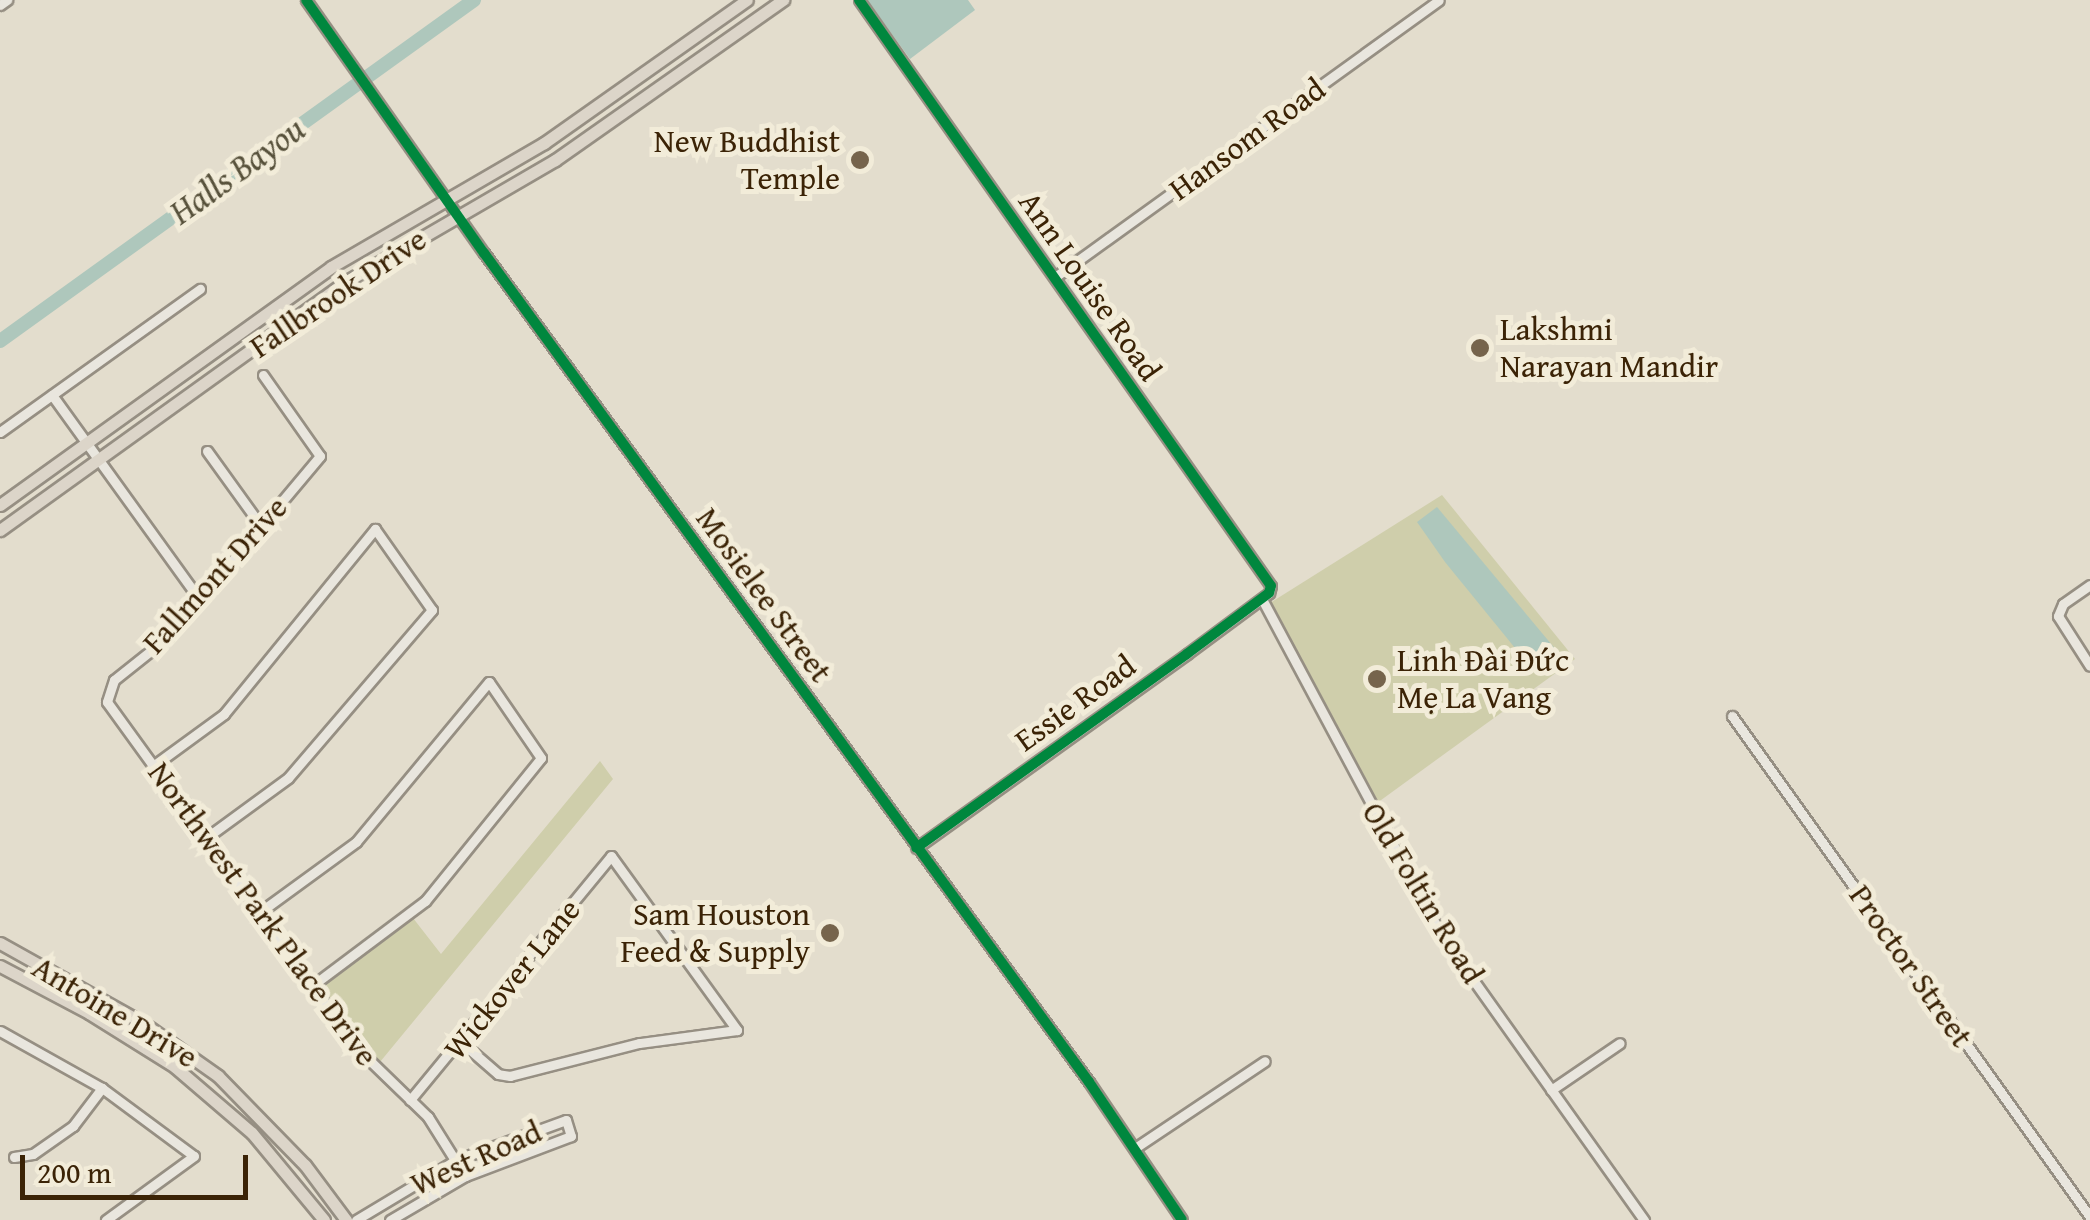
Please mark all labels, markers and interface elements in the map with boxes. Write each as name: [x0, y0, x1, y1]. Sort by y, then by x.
street label: Hansom Road: [1161, 70, 1333, 208]
water label: Halls Bayou: [161, 107, 313, 233]
place label: New Buddhist Temple: [654, 123, 840, 198]
marker: New Buddhist Temple: [849, 149, 871, 171]
street label: Ann Louise Road: [1011, 184, 1169, 388]
street label: Fallbrook Drive: [243, 220, 433, 366]
place label: Lakshmi Narayan Mandir: [1500, 311, 1718, 386]
marker: Lakshmi Narayan Mandir: [1469, 337, 1491, 359]
street label: Fallmont Drive: [134, 489, 296, 661]
street label: Mosielee Street: [688, 500, 840, 690]
place label: Linh Đài Đức Mẹ La Vang: [1397, 642, 1569, 717]
street label: Essie Road: [1007, 646, 1143, 760]
marker: Linh Đài Đức Mẹ La Vang: [1366, 668, 1388, 690]
street label: Northwest Park Place Drive: [140, 755, 386, 1073]
street label: Old Foltin Road: [1354, 795, 1492, 991]
street label: Proctor Street: [1841, 877, 1981, 1055]
street label: Wickover Lane: [436, 891, 588, 1067]
place label: Sam Houston Feed & Supply: [620, 896, 810, 971]
marker: Sam Houston Feed & Supply: [819, 922, 841, 944]
street label: Antoine Drive: [25, 948, 205, 1076]
street label: West Road: [405, 1112, 547, 1204]
scale bar: [25, 1135, 252, 1197]
text: 200 m: [37, 1150, 111, 1194]

